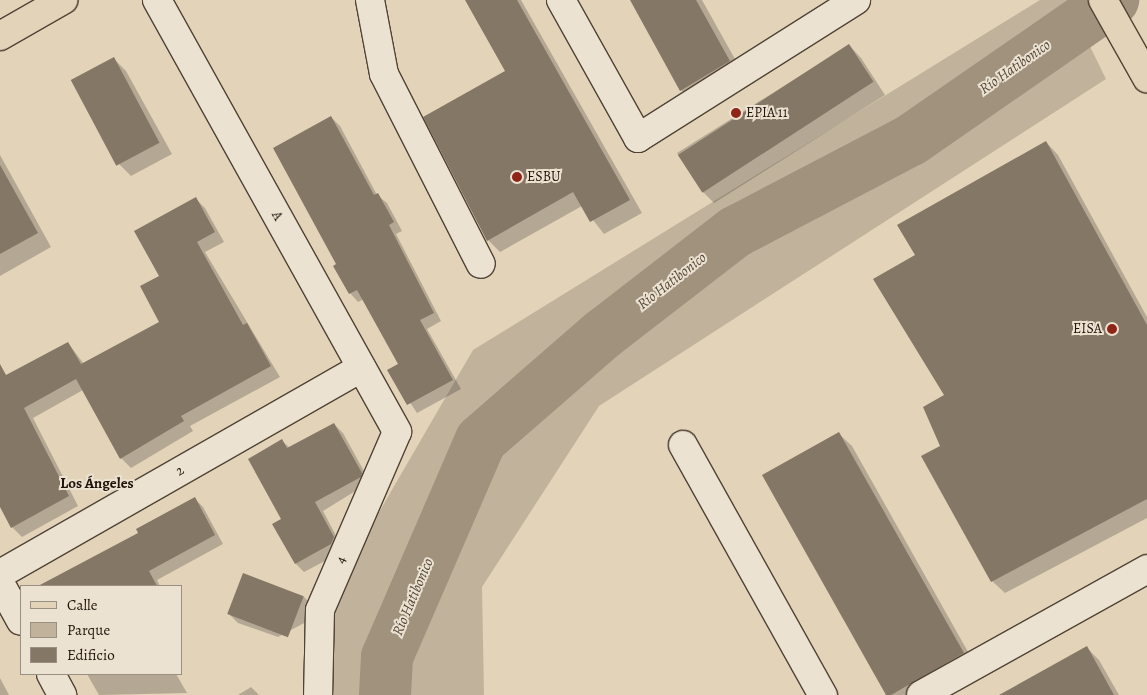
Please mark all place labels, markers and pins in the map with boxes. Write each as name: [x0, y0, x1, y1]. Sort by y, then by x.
place label: EPIA 11: [746, 105, 787, 121]
marker: EPIA 11: [730, 107, 742, 119]
place label: ESBU: [527, 169, 561, 185]
marker: ESBU: [511, 171, 523, 183]
place label: EISA: [1073, 321, 1102, 337]
marker: EISA: [1106, 323, 1118, 335]

